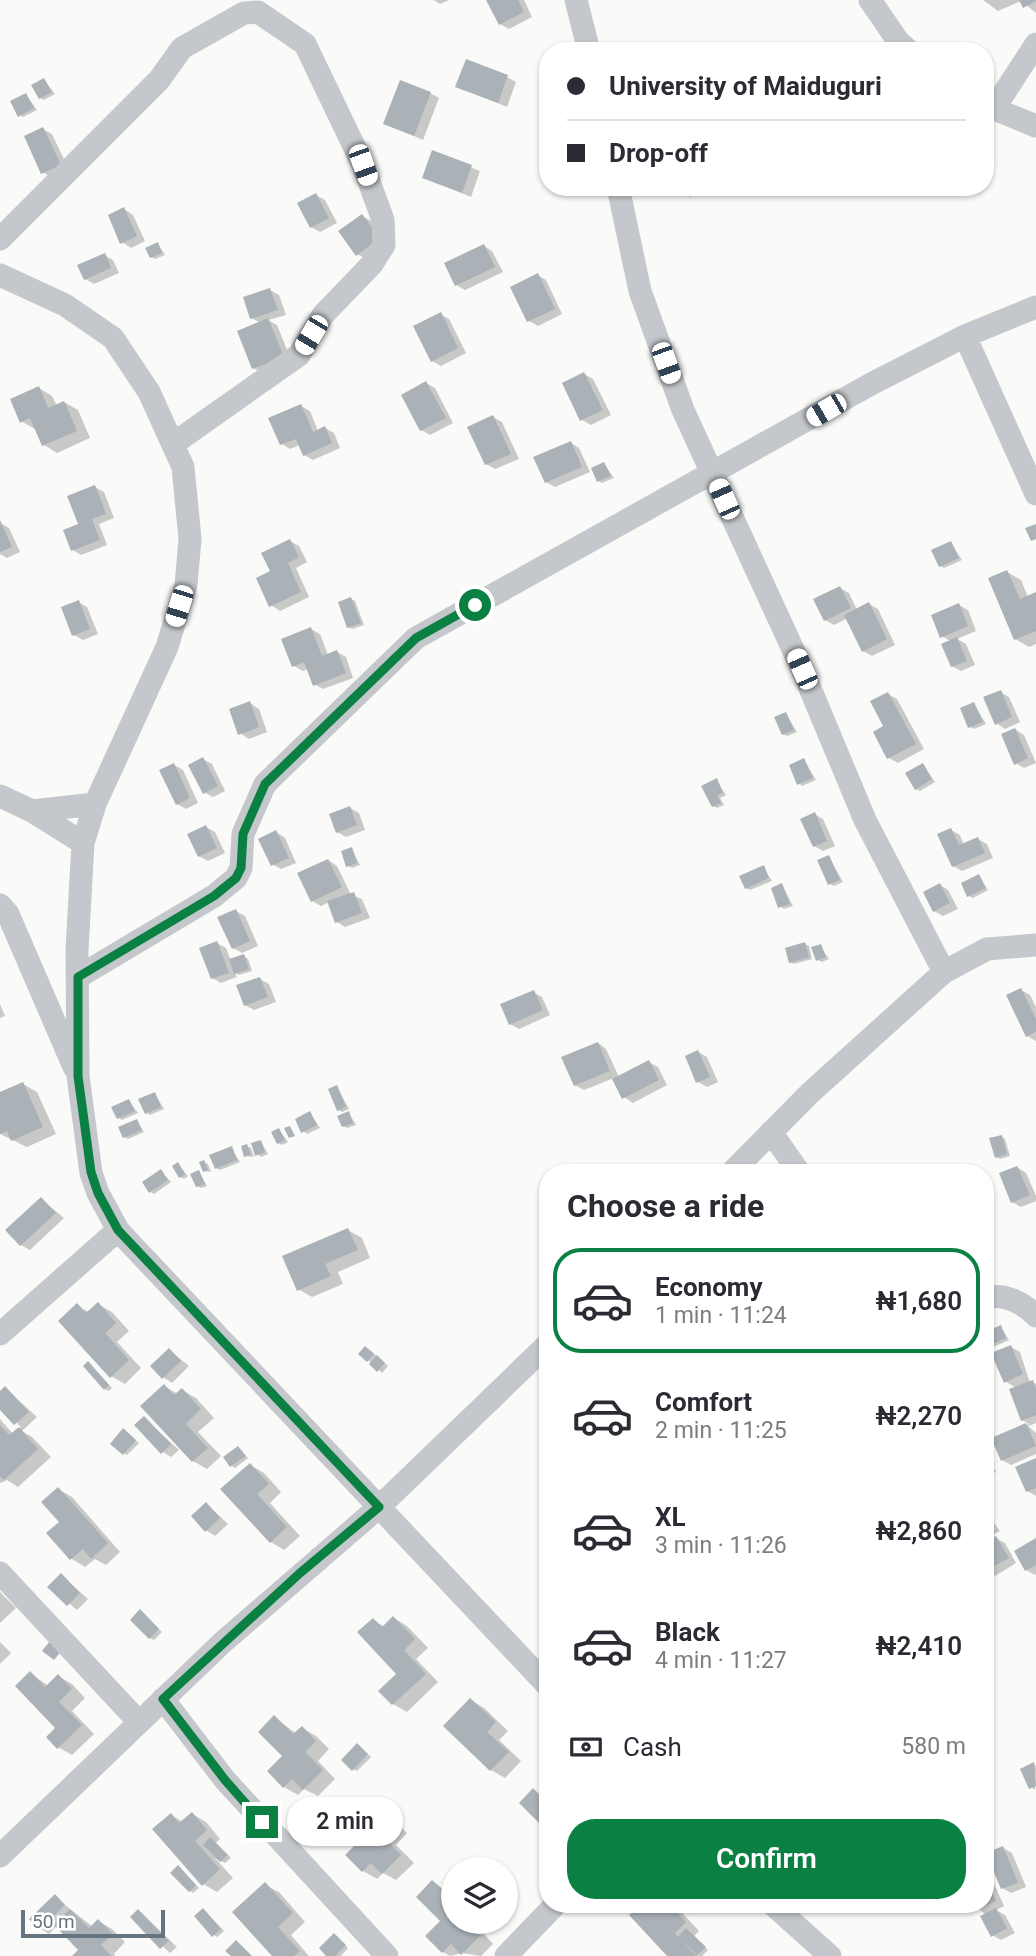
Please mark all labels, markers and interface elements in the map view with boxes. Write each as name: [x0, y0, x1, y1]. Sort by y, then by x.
text: University of Maiduguri: [609, 71, 882, 101]
text: Drop-off: [609, 138, 708, 168]
car: [346, 142, 381, 188]
car: [292, 312, 331, 358]
car: [649, 340, 684, 386]
car: [803, 390, 850, 430]
car: [706, 476, 743, 522]
car: [163, 583, 196, 629]
route start: [459, 589, 491, 621]
car: [784, 646, 821, 692]
text: Choose a ride: [567, 1187, 764, 1225]
icon: car: [571, 1269, 634, 1332]
text: Economy: [655, 1272, 762, 1302]
text: ₦1,680: [875, 1286, 962, 1316]
text: 1 min · 11:24: [655, 1302, 787, 1329]
icon: car: [571, 1384, 634, 1447]
text: Comfort: [655, 1387, 752, 1417]
text: ₦2,270: [875, 1401, 962, 1431]
text: 2 min · 11:25: [655, 1417, 787, 1444]
icon: car: [571, 1499, 634, 1562]
text: XL: [655, 1502, 686, 1532]
text: ₦2,860: [875, 1516, 962, 1546]
text: 3 min · 11:26: [655, 1532, 787, 1559]
icon: car: [571, 1614, 634, 1677]
text: Black: [655, 1617, 720, 1647]
text: ₦2,410: [875, 1631, 962, 1661]
text: 4 min · 11:27: [655, 1647, 787, 1674]
icon: cash: [567, 1728, 605, 1766]
text: Cash: [623, 1732, 682, 1762]
text: 580 m: [901, 1733, 966, 1760]
callout: 2 min: [286, 1798, 402, 1846]
route end: [246, 1806, 278, 1838]
text: 2 min: [316, 1808, 374, 1835]
button: Confirm: [567, 1819, 966, 1899]
map controls: [441, 1857, 518, 1934]
button: layers: [441, 1857, 518, 1934]
scale bar: [21, 1907, 164, 1939]
text: 50 m: [32, 1910, 75, 1933]

